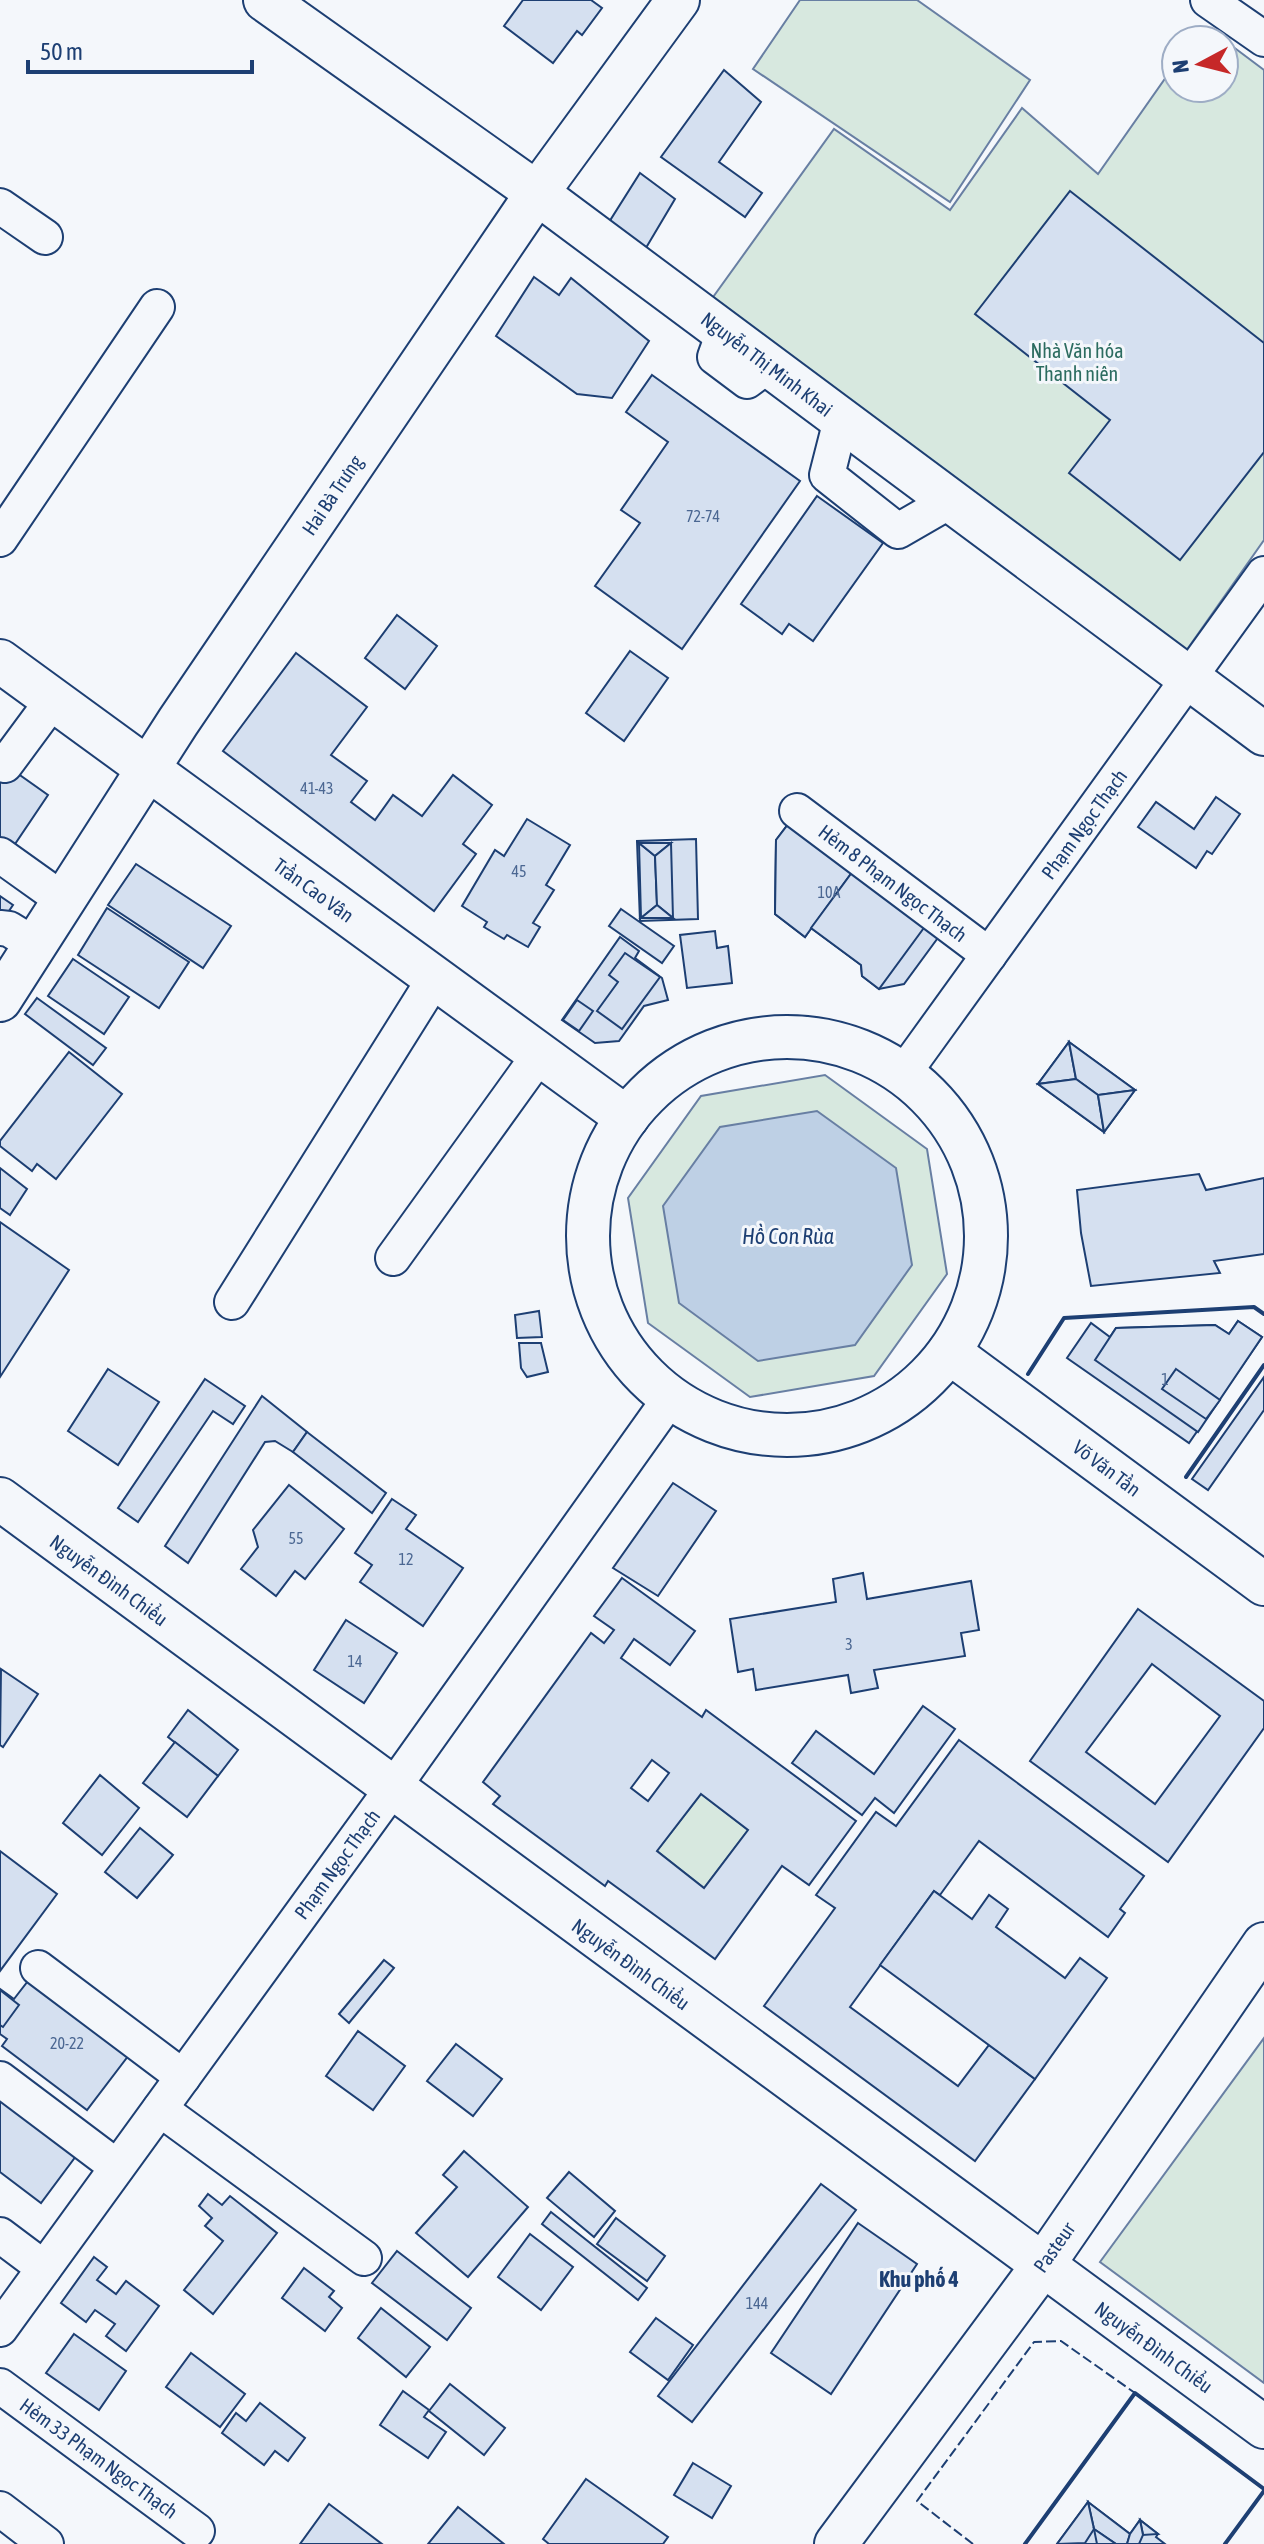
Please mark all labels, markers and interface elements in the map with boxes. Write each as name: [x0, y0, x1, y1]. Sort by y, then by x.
scale bar: [28, 24, 252, 74]
north arrow: [1160, 24, 1240, 104]
text: 50 m: [40, 38, 83, 65]
text: N: [1166, 58, 1194, 74]
street label: Nguyễn Thị Minh Khai: [697, 307, 837, 421]
park label: Nhà Văn hóa Thanh niên: [1031, 339, 1123, 385]
street label: Hai Bà Trưng: [297, 450, 367, 539]
house number: 72-74: [686, 507, 720, 525]
street label: Phạm Ngọc Thạch: [1036, 765, 1132, 883]
house number: 41-43: [300, 779, 334, 797]
street label: Hẻm 8 Phạm Ngọc Thạch: [814, 820, 972, 946]
street label: Trần Cao Vân: [269, 853, 359, 927]
house number: 45: [511, 862, 527, 880]
house number: 10A: [818, 883, 841, 901]
water label: Hồ Con Rùa: [742, 1223, 834, 1249]
house number: 1: [1161, 1370, 1169, 1388]
street label: Võ Văn Tần: [1069, 1435, 1145, 1501]
house number: 55: [288, 1529, 304, 1547]
street label: Nguyễn Đình Chiểu: [46, 1530, 172, 1630]
house number: 12: [398, 1550, 414, 1568]
house number: 3: [845, 1635, 853, 1653]
house number: 14: [347, 1652, 363, 1670]
street label: Phạm Ngọc Thạch: [289, 1805, 385, 1923]
street label: Nguyễn Đình Chiểu: [568, 1914, 694, 2014]
house number: 20-22: [50, 2034, 84, 2052]
street label: Pasteur: [1029, 2217, 1080, 2277]
district label: Khu phố 4: [879, 2266, 959, 2292]
house number: 144: [746, 2294, 768, 2312]
street label: Nguyễn Đình Chiểu: [1091, 2297, 1217, 2397]
street label: Hẻm 33 Phạm Ngọc Thạch: [16, 2393, 182, 2523]

